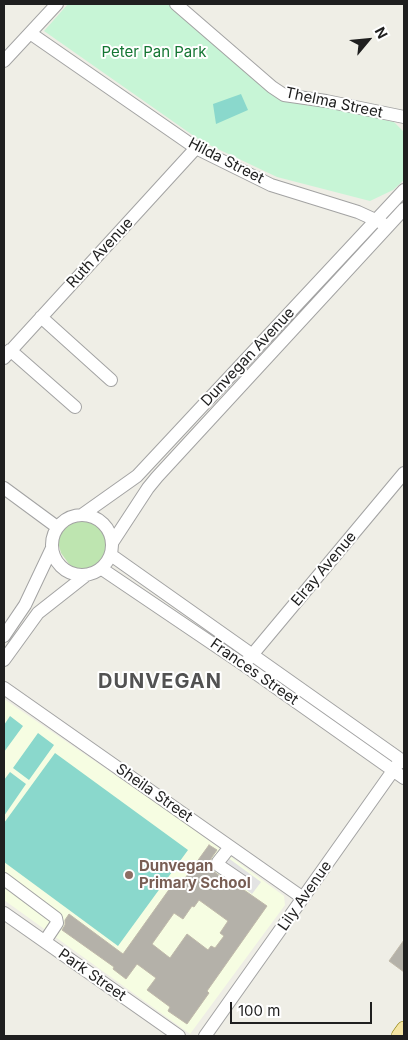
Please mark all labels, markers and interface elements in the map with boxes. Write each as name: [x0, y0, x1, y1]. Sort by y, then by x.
north arrow: [343, 15, 393, 65]
text: N: [372, 24, 392, 41]
park label: Peter Pan Park: [102, 43, 206, 61]
street label: Thelma Street: [284, 84, 384, 122]
street label: Hilda Street: [185, 134, 267, 188]
street label: Ruth Avenue: [63, 214, 137, 292]
street label: Dunvegan Avenue: [198, 304, 298, 410]
street label: Elray Avenue: [288, 528, 360, 610]
street label: Frances Street: [207, 635, 301, 709]
district label: DUNVEGAN: [97, 670, 223, 694]
street label: Sheila Street: [112, 760, 196, 826]
place label: Dunvegan Primary School: [139, 857, 251, 892]
street label: Lily Avenue: [274, 858, 336, 934]
marker: Dunvegan Primary School: [123, 869, 135, 881]
street label: Park Street: [55, 945, 129, 1005]
scale bar: [233, 992, 376, 1024]
text: 100 m: [238, 1001, 280, 1020]

